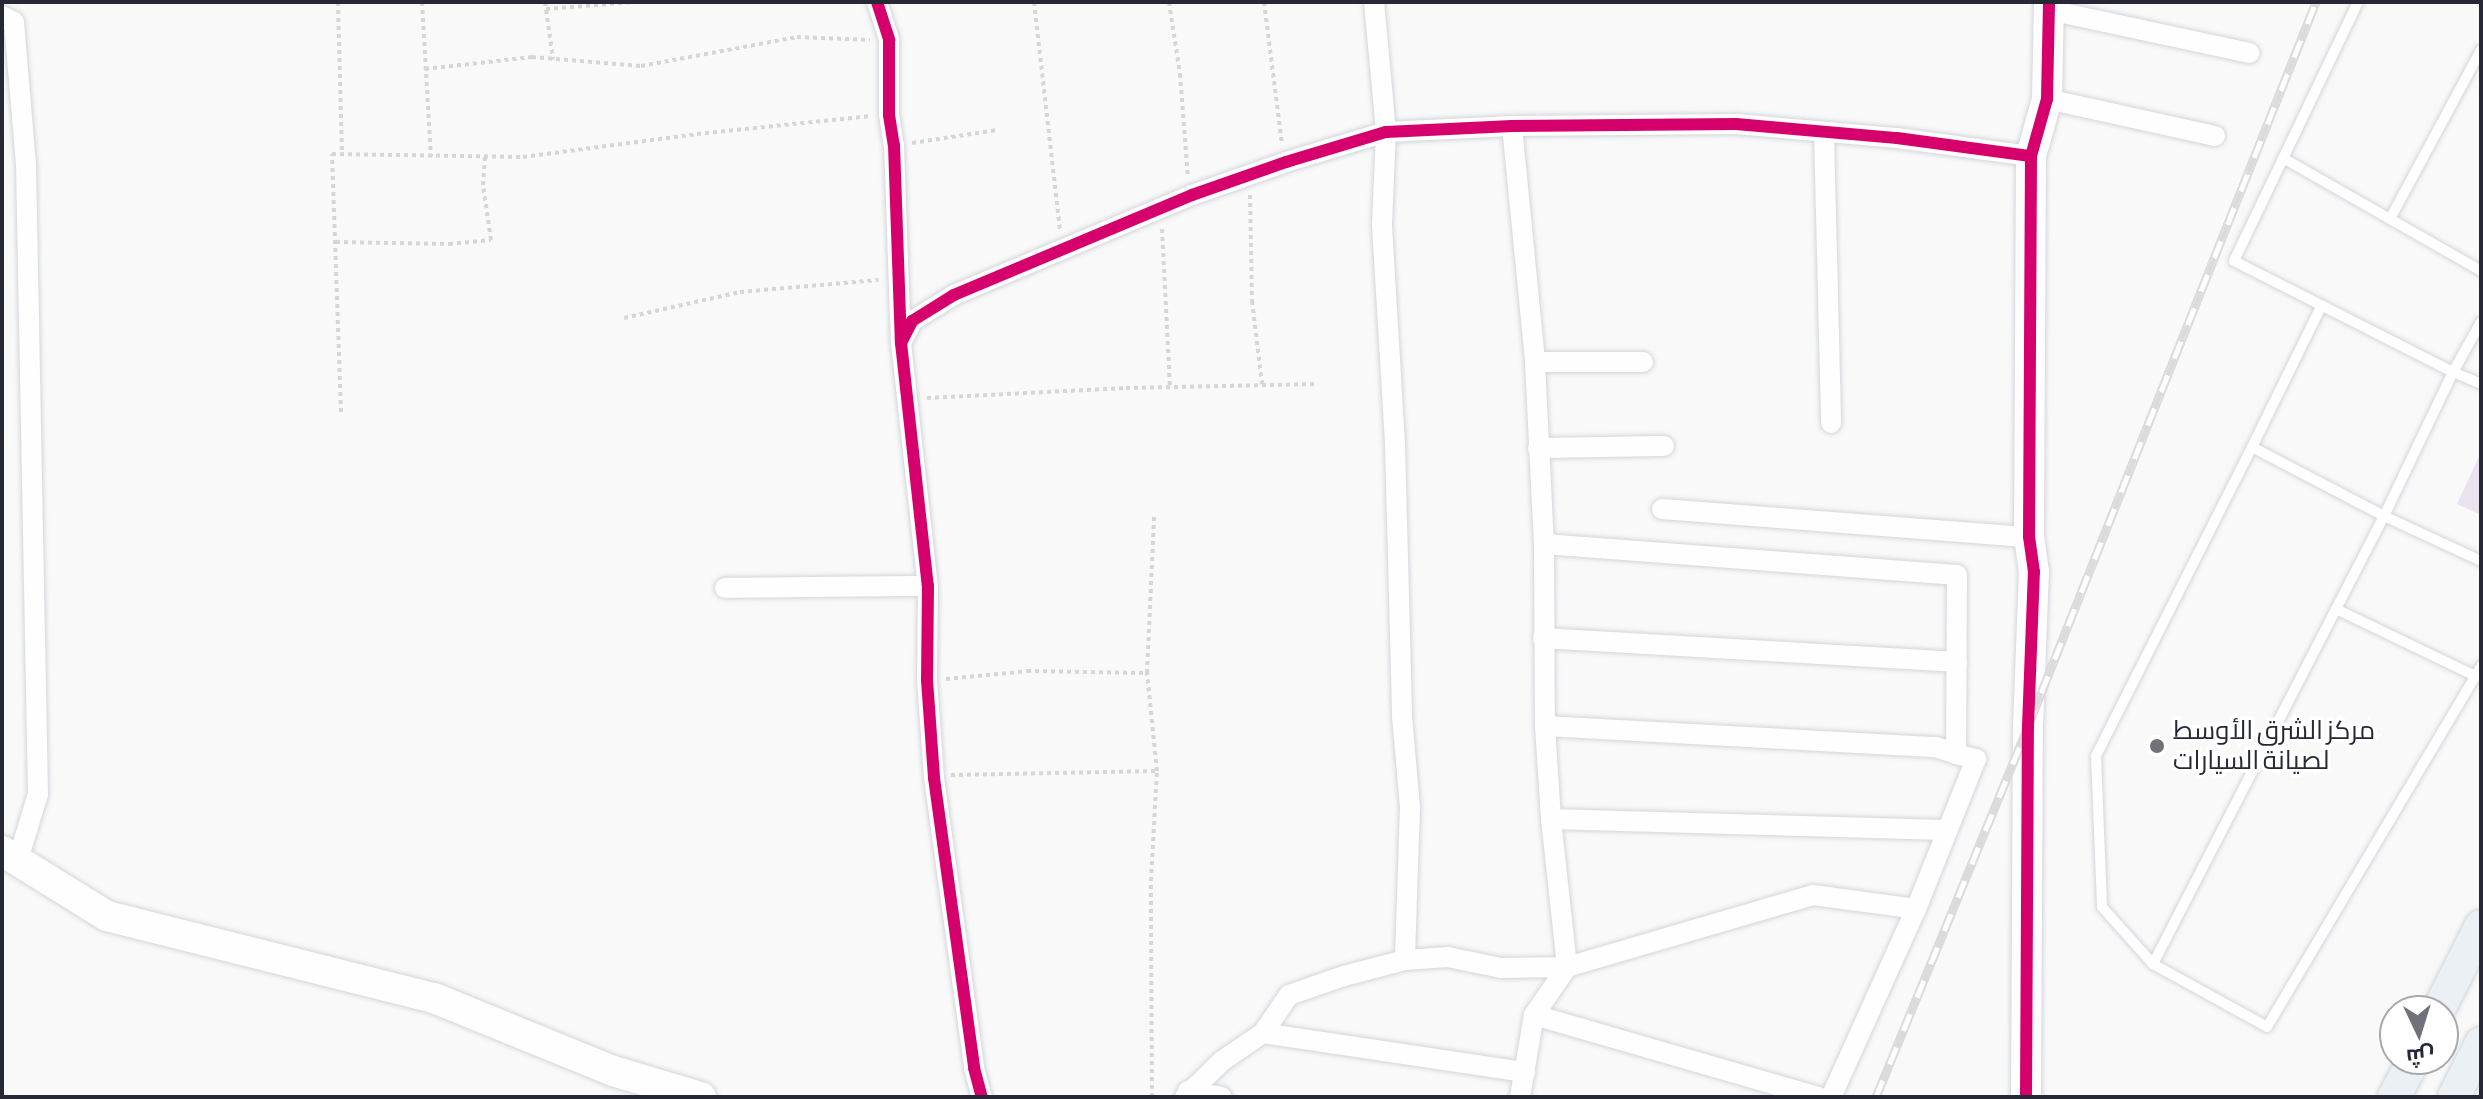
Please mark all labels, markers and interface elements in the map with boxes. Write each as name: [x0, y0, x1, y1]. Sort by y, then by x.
place label: مركز الشرق الأوسط لصيانة السيارات: [2173, 715, 2375, 776]
marker: مركز الشرق الأوسط لصيانة السيارات: [2148, 737, 2166, 755]
north arrow: [2379, 995, 2459, 1075]
text: ش: [2406, 1043, 2436, 1071]

